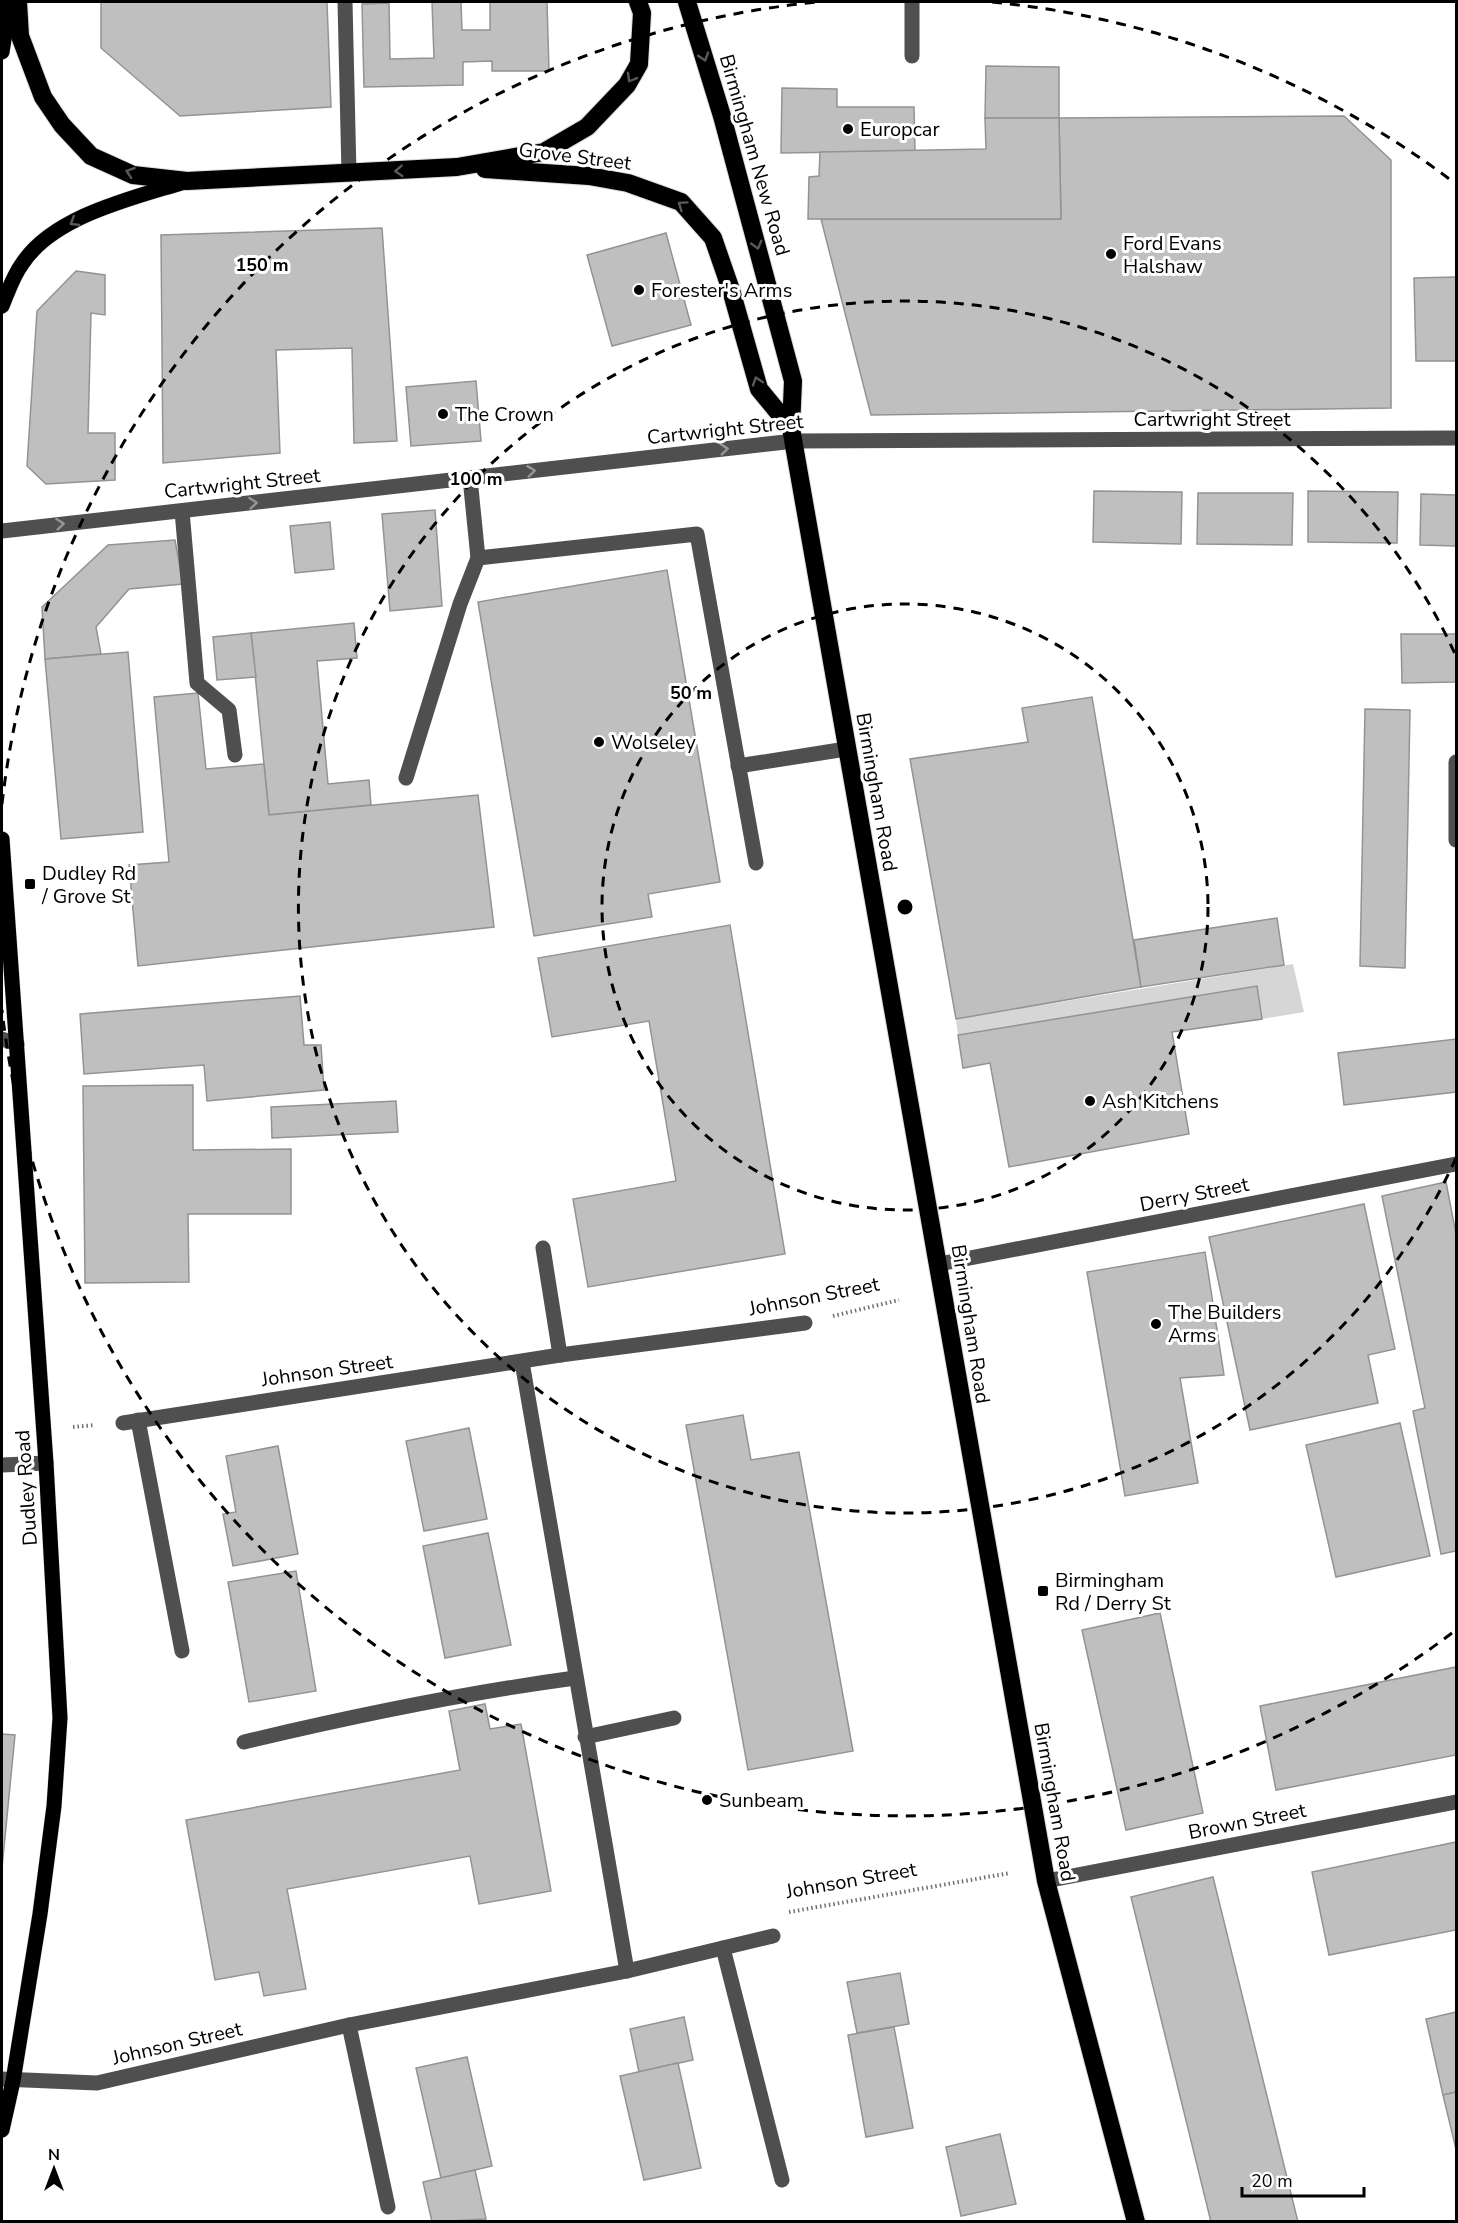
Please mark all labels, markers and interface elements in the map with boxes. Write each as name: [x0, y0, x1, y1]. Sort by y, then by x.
one-way arrow: [697, 51, 709, 62]
street label: Birmingham New Road: [713, 51, 796, 259]
one-way arrow: [626, 72, 638, 82]
place label: Europcar: [860, 116, 940, 143]
marker: Europcar: [841, 122, 855, 136]
street label: Grove Street: [517, 136, 634, 177]
one-way arrow: [394, 164, 403, 177]
one-way arrow: [125, 167, 136, 180]
one-way arrow: [678, 202, 689, 213]
one-way arrow: [69, 215, 80, 226]
place label: Ford Evans Halshaw: [1123, 230, 1222, 280]
one-way arrow: [749, 240, 762, 250]
marker: Ford Evans Halshaw: [1104, 247, 1118, 261]
text: 150 m: [235, 253, 289, 277]
place label: Forester's Arms: [651, 277, 792, 304]
marker: Forester's Arms: [632, 283, 646, 297]
one-way arrow: [752, 376, 764, 387]
place label: The Crown: [455, 401, 554, 428]
street label: Cartwright Street: [1134, 406, 1291, 433]
marker: The Crown: [436, 407, 450, 421]
street label: Cartwright Street: [646, 408, 805, 451]
one-way arrow: [720, 443, 729, 456]
street label: Cartwright Street: [163, 462, 322, 505]
one-way arrow: [526, 466, 535, 478]
text: 100 m: [449, 467, 503, 491]
one-way arrow: [249, 497, 258, 510]
one-way arrow: [55, 518, 64, 531]
text: 50 m: [670, 681, 712, 705]
street label: Birmingham Road: [849, 711, 904, 874]
place label: Wolseley: [611, 729, 696, 756]
marker: Wolseley: [592, 735, 606, 749]
place label: Dudley Rd / Grove St: [41, 860, 136, 910]
marker: Dudley Rd / Grove St: [23, 877, 37, 891]
centre of rings: [895, 897, 915, 917]
place label: Ash Kitchens: [1102, 1088, 1219, 1115]
marker: Ash Kitchens: [1083, 1094, 1097, 1108]
street label: Derry Street: [1137, 1171, 1252, 1218]
street label: Birmingham Road: [945, 1242, 996, 1406]
street label: Johnson Street: [746, 1270, 882, 1323]
place label: The Builders Arms: [1168, 1299, 1281, 1349]
marker: The Builders Arms: [1149, 1317, 1163, 1331]
street label: Johnson Street: [259, 1348, 395, 1393]
street label: Dudley Road: [9, 1429, 44, 1547]
place label: Birmingham Rd / Derry St: [1055, 1567, 1172, 1617]
marker: Birmingham Rd / Derry St: [1036, 1584, 1050, 1598]
street label: Birmingham Road: [1027, 1721, 1082, 1884]
place label: Sunbeam: [719, 1787, 804, 1814]
marker: Sunbeam: [700, 1793, 714, 1807]
street label: Brown Street: [1186, 1797, 1309, 1846]
street label: Johnson Street: [783, 1856, 919, 1905]
street label: Johnson Street: [109, 2015, 245, 2072]
north arrow: [24, 2139, 84, 2199]
text: N: [48, 2144, 60, 2166]
scale bar: [1242, 2160, 1364, 2198]
text: 20 m: [1251, 2169, 1293, 2193]

